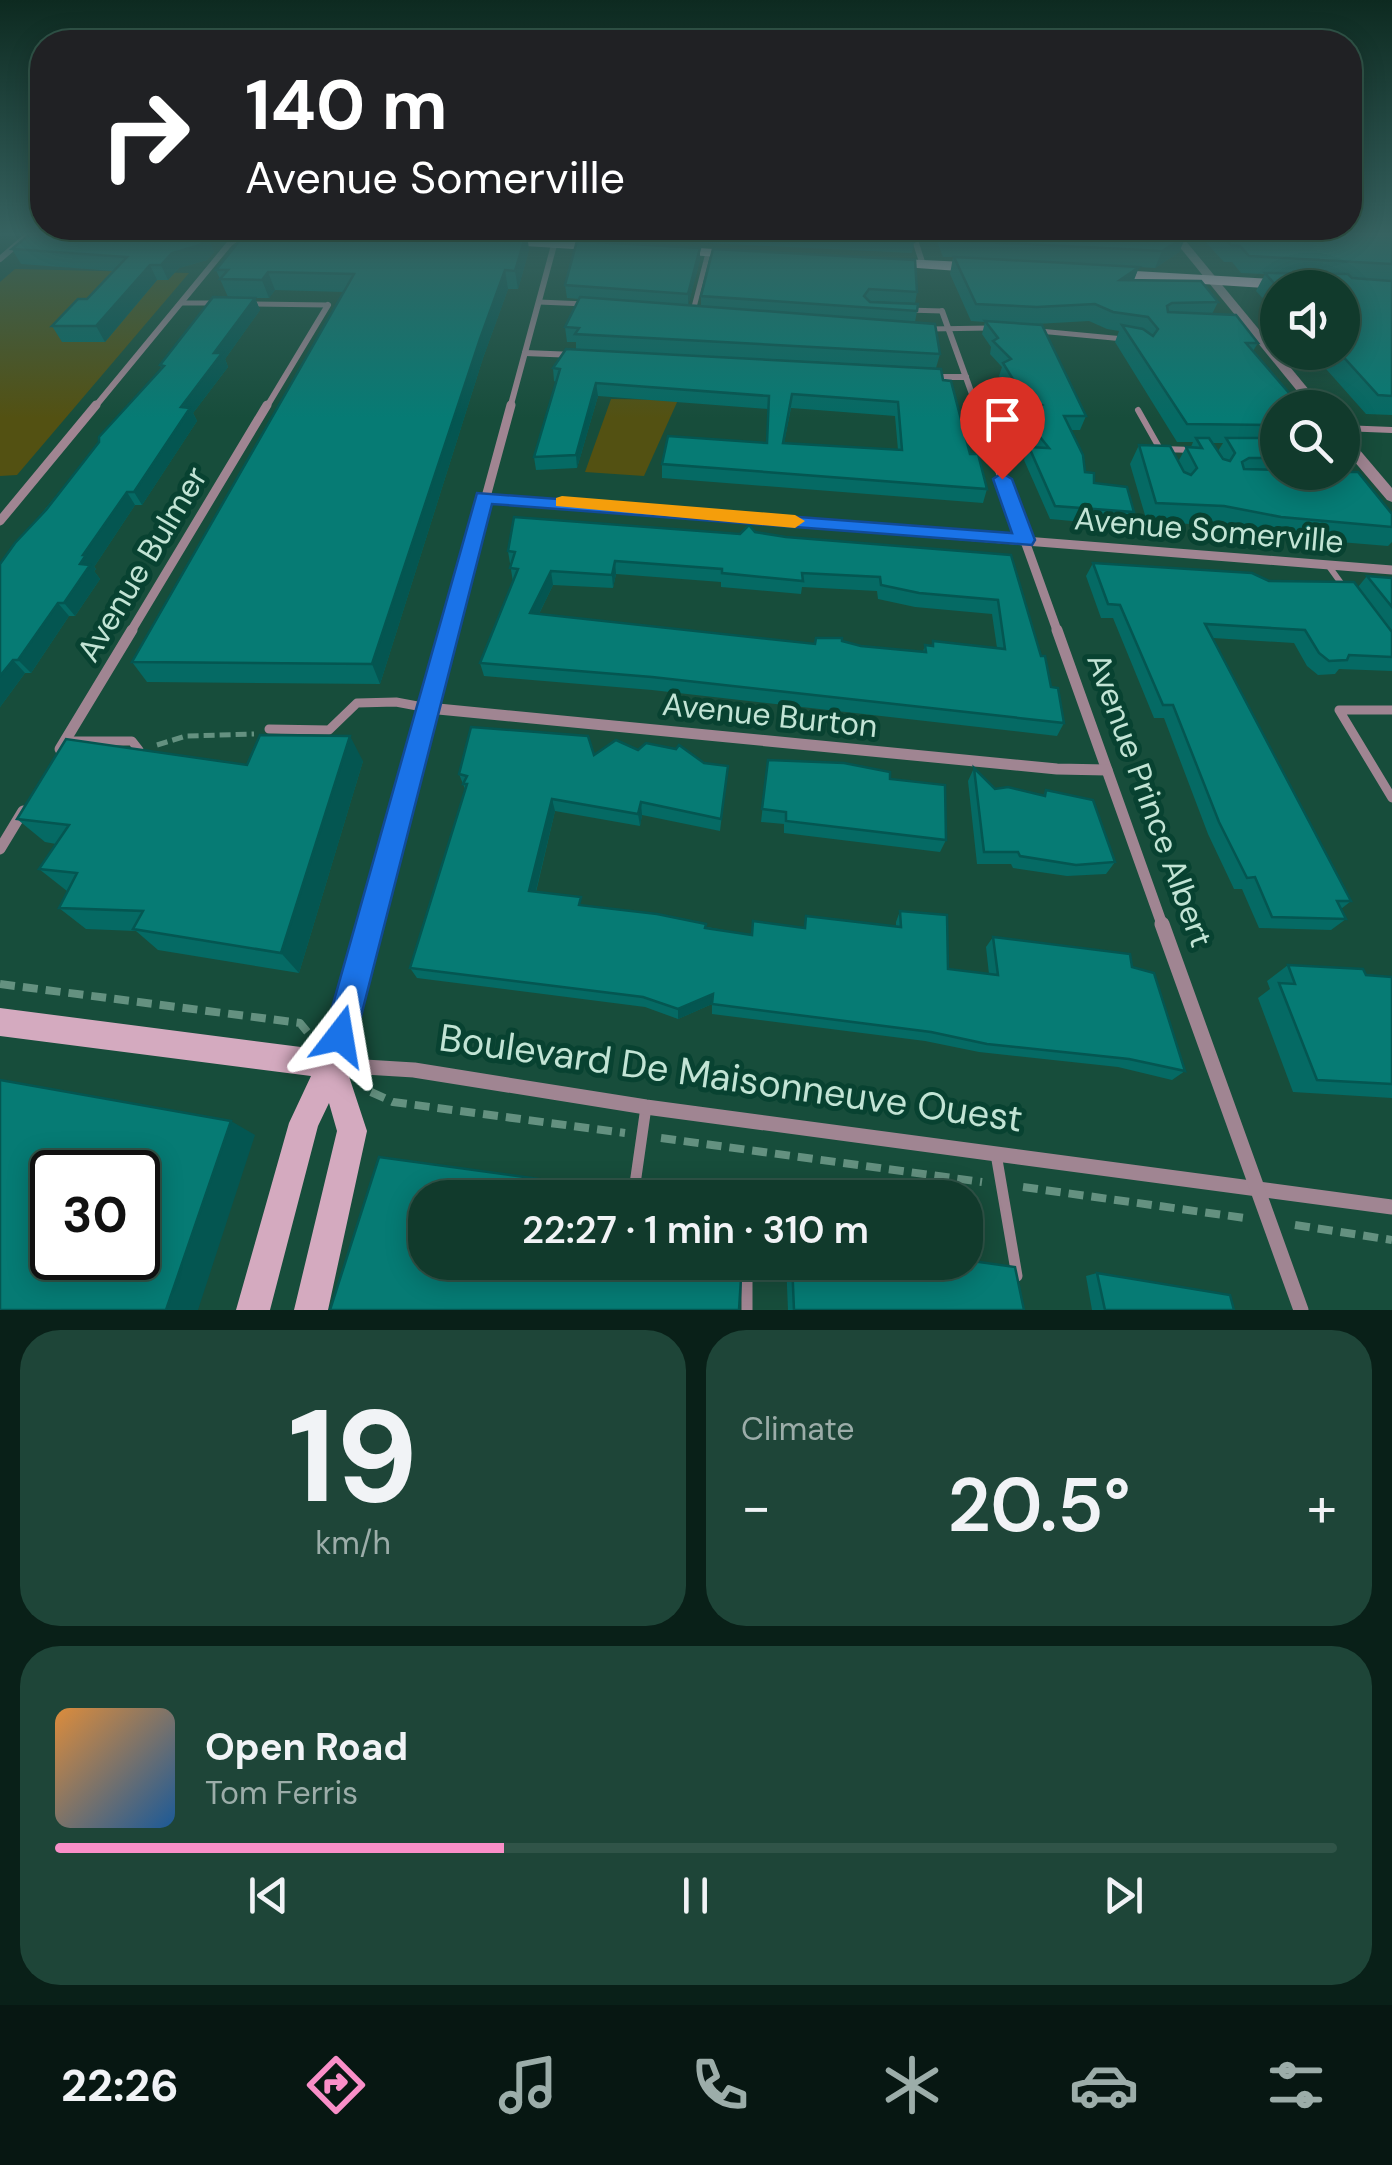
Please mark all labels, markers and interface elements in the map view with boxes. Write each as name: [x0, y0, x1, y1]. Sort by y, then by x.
text: 140 m: [245, 60, 448, 151]
icon: right: [80, 70, 210, 200]
text: Avenue Somerville: [245, 148, 625, 207]
map controls: [1260, 270, 1360, 490]
button: sound: [1260, 270, 1360, 370]
pin: [960, 377, 1045, 480]
button: search: [1260, 390, 1360, 490]
icon: arrive: [975, 392, 1030, 447]
street label: Avenue Bulmer: [67, 459, 217, 669]
street label: Avenue Somerville: [1073, 497, 1345, 563]
street label: Avenue Prince Albert: [1077, 647, 1223, 953]
street label: Avenue Burton: [660, 683, 880, 747]
position arrow: [288, 984, 392, 1088]
street label: Boulevard De Maisonneuve Ouest: [436, 1012, 1026, 1144]
speed limit sign: 30: [30, 1150, 160, 1280]
text: 22:27 · 1 min · 310 m: [522, 1205, 869, 1255]
text: 19: [288, 1372, 418, 1541]
text: Climate: [741, 1408, 855, 1450]
text: 20.5°: [947, 1457, 1131, 1554]
text: −: [741, 1471, 771, 1543]
text: +: [1307, 1471, 1337, 1543]
text: km/h: [315, 1522, 391, 1564]
text: Open Road: [205, 1722, 408, 1772]
text: Tom Ferris: [205, 1772, 358, 1814]
icon: previous: [241, 1868, 296, 1923]
icon: pause: [668, 1868, 723, 1923]
icon: next: [1096, 1868, 1151, 1923]
icon: directions: [301, 2050, 371, 2120]
icon: music: [493, 2050, 563, 2120]
icon: phone: [685, 2050, 755, 2120]
icon: climate: [877, 2050, 947, 2120]
icon: car: [1069, 2050, 1139, 2120]
icon: filters: [1261, 2050, 1331, 2120]
text: 22:26: [61, 2056, 179, 2115]

